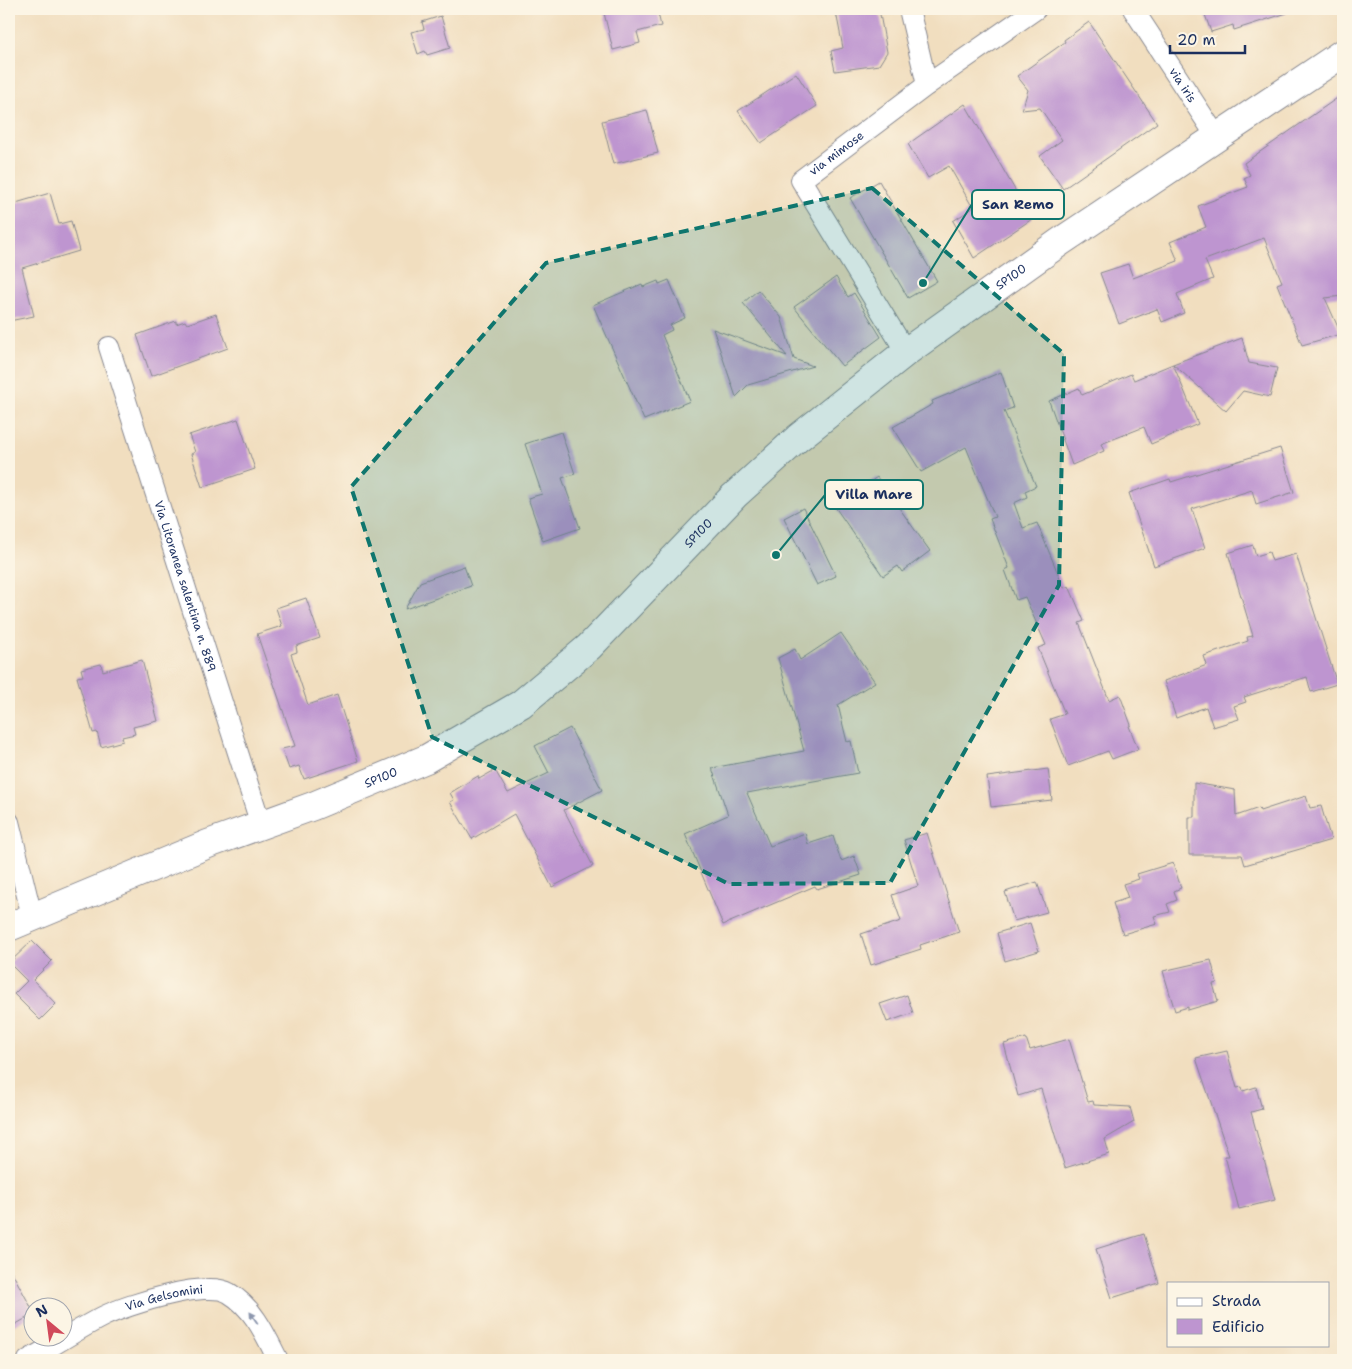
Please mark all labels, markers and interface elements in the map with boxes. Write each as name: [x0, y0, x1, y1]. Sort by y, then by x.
scale bar: [1170, 22, 1244, 54]
text: 20 m: [1177, 30, 1216, 50]
street label: via iris: [1165, 65, 1200, 106]
street label: via mimose: [806, 127, 867, 179]
callout: San Remo: [972, 190, 1064, 219]
text: San Remo: [982, 195, 1054, 213]
street label: SP100: [992, 260, 1030, 294]
callout: Villa Mare: [825, 480, 923, 509]
text: Villa Mare: [835, 485, 913, 503]
street label: Via Litoranea salentina n. 889: [150, 499, 220, 674]
street label: SP100: [681, 515, 716, 551]
street label: SP100: [362, 764, 400, 792]
street label: Via Gelsomini: [123, 1281, 204, 1315]
legend: [1167, 1282, 1330, 1346]
text: Strada: [1212, 1291, 1261, 1311]
north arrow: [22, 1296, 72, 1346]
text: N: [32, 1300, 51, 1321]
one-way arrow: [249, 1311, 259, 1325]
text: Edificio: [1212, 1317, 1264, 1337]

